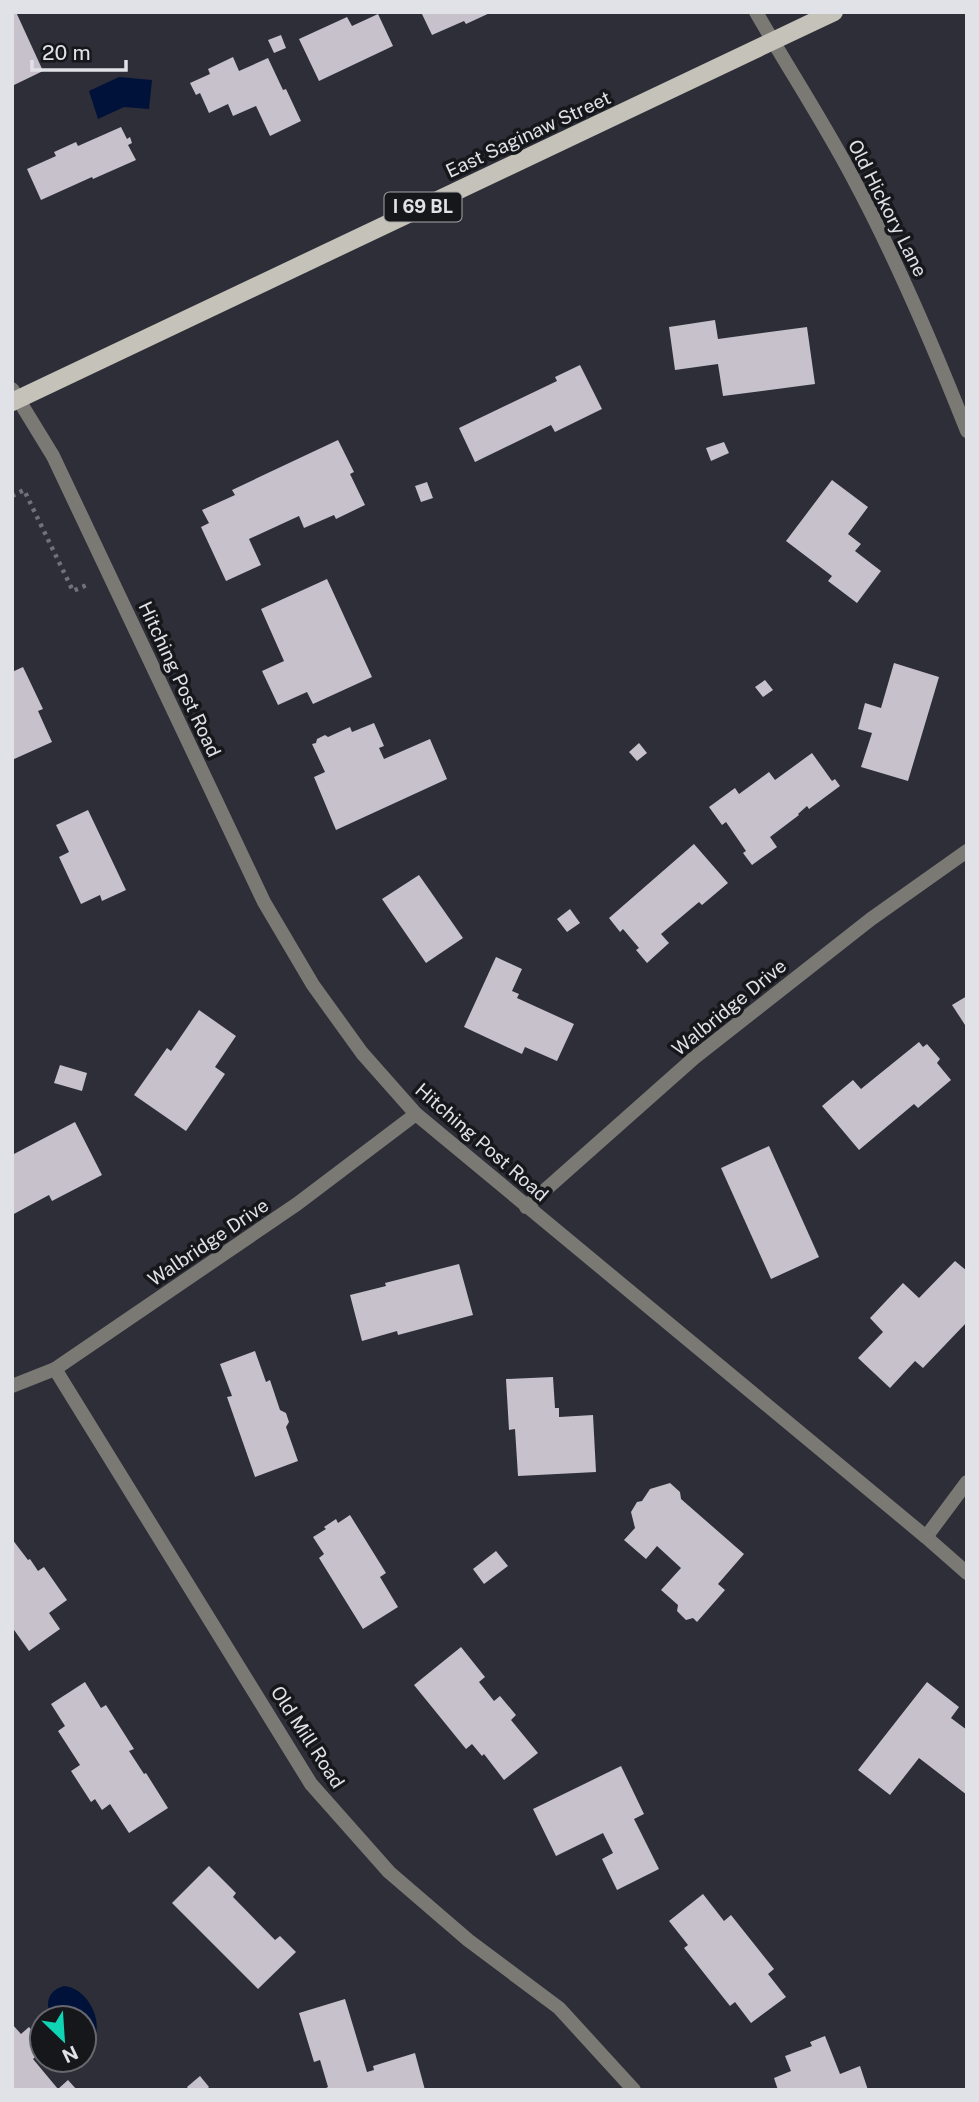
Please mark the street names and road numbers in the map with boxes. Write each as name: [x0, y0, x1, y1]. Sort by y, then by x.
street label: East Saginaw Street: [442, 86, 614, 182]
street label: Old Hickory Lane: [844, 136, 932, 280]
road number: I 69 BL: [384, 192, 462, 222]
street label: Hitching Post Road: [134, 598, 226, 760]
street label: Walbridge Drive: [667, 954, 791, 1060]
street label: Hitching Post Road: [411, 1078, 553, 1206]
street label: Walbridge Drive: [144, 1194, 272, 1290]
street label: Old Mill Road: [267, 1682, 349, 1792]

